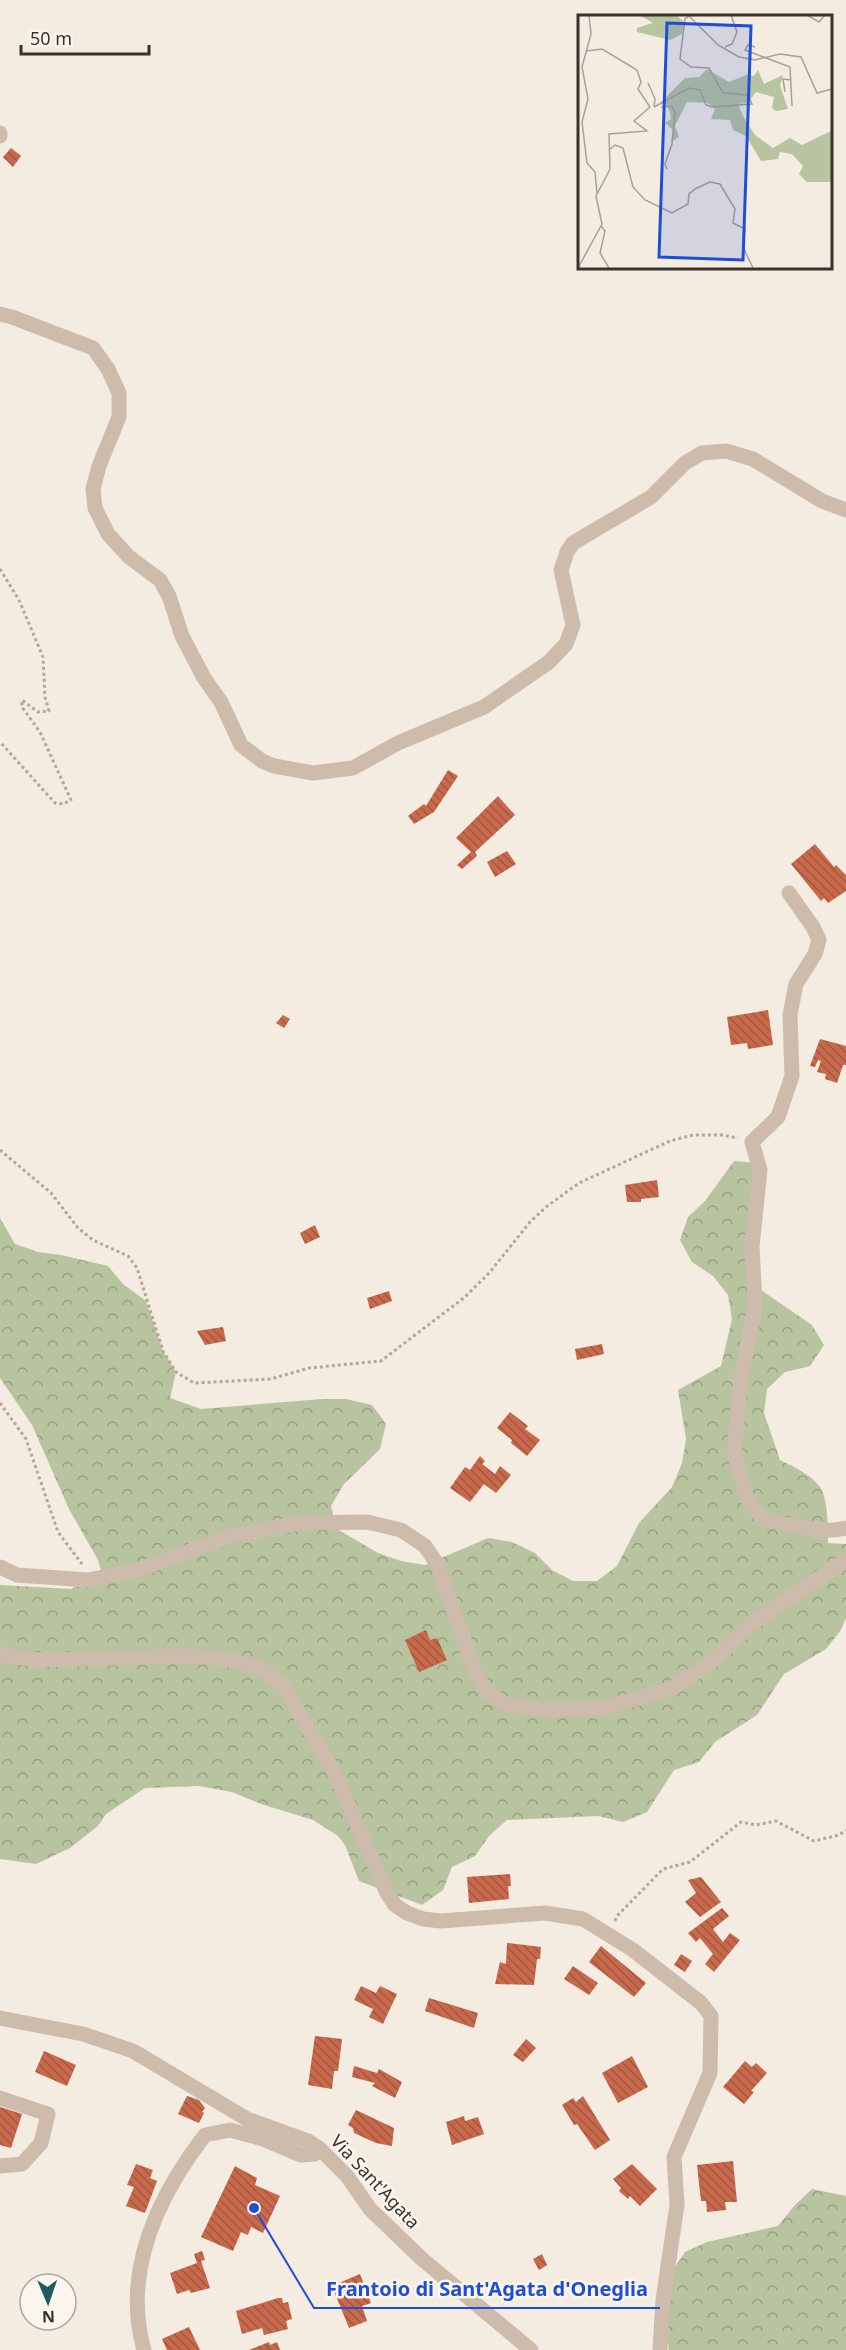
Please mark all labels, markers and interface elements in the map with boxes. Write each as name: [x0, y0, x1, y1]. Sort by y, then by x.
inset map: [578, 15, 831, 268]
scale bar: [21, 18, 148, 56]
text: 50 m: [30, 26, 72, 50]
street label: Via Sant'Agata: [326, 2129, 426, 2233]
callout: Frantoio di Sant'Agata d'Oneglia: [314, 2270, 660, 2308]
north arrow: [18, 2272, 78, 2332]
text: Frantoio di Sant'Agata d'Oneglia: [326, 2275, 648, 2302]
text: N: [42, 2306, 55, 2328]

